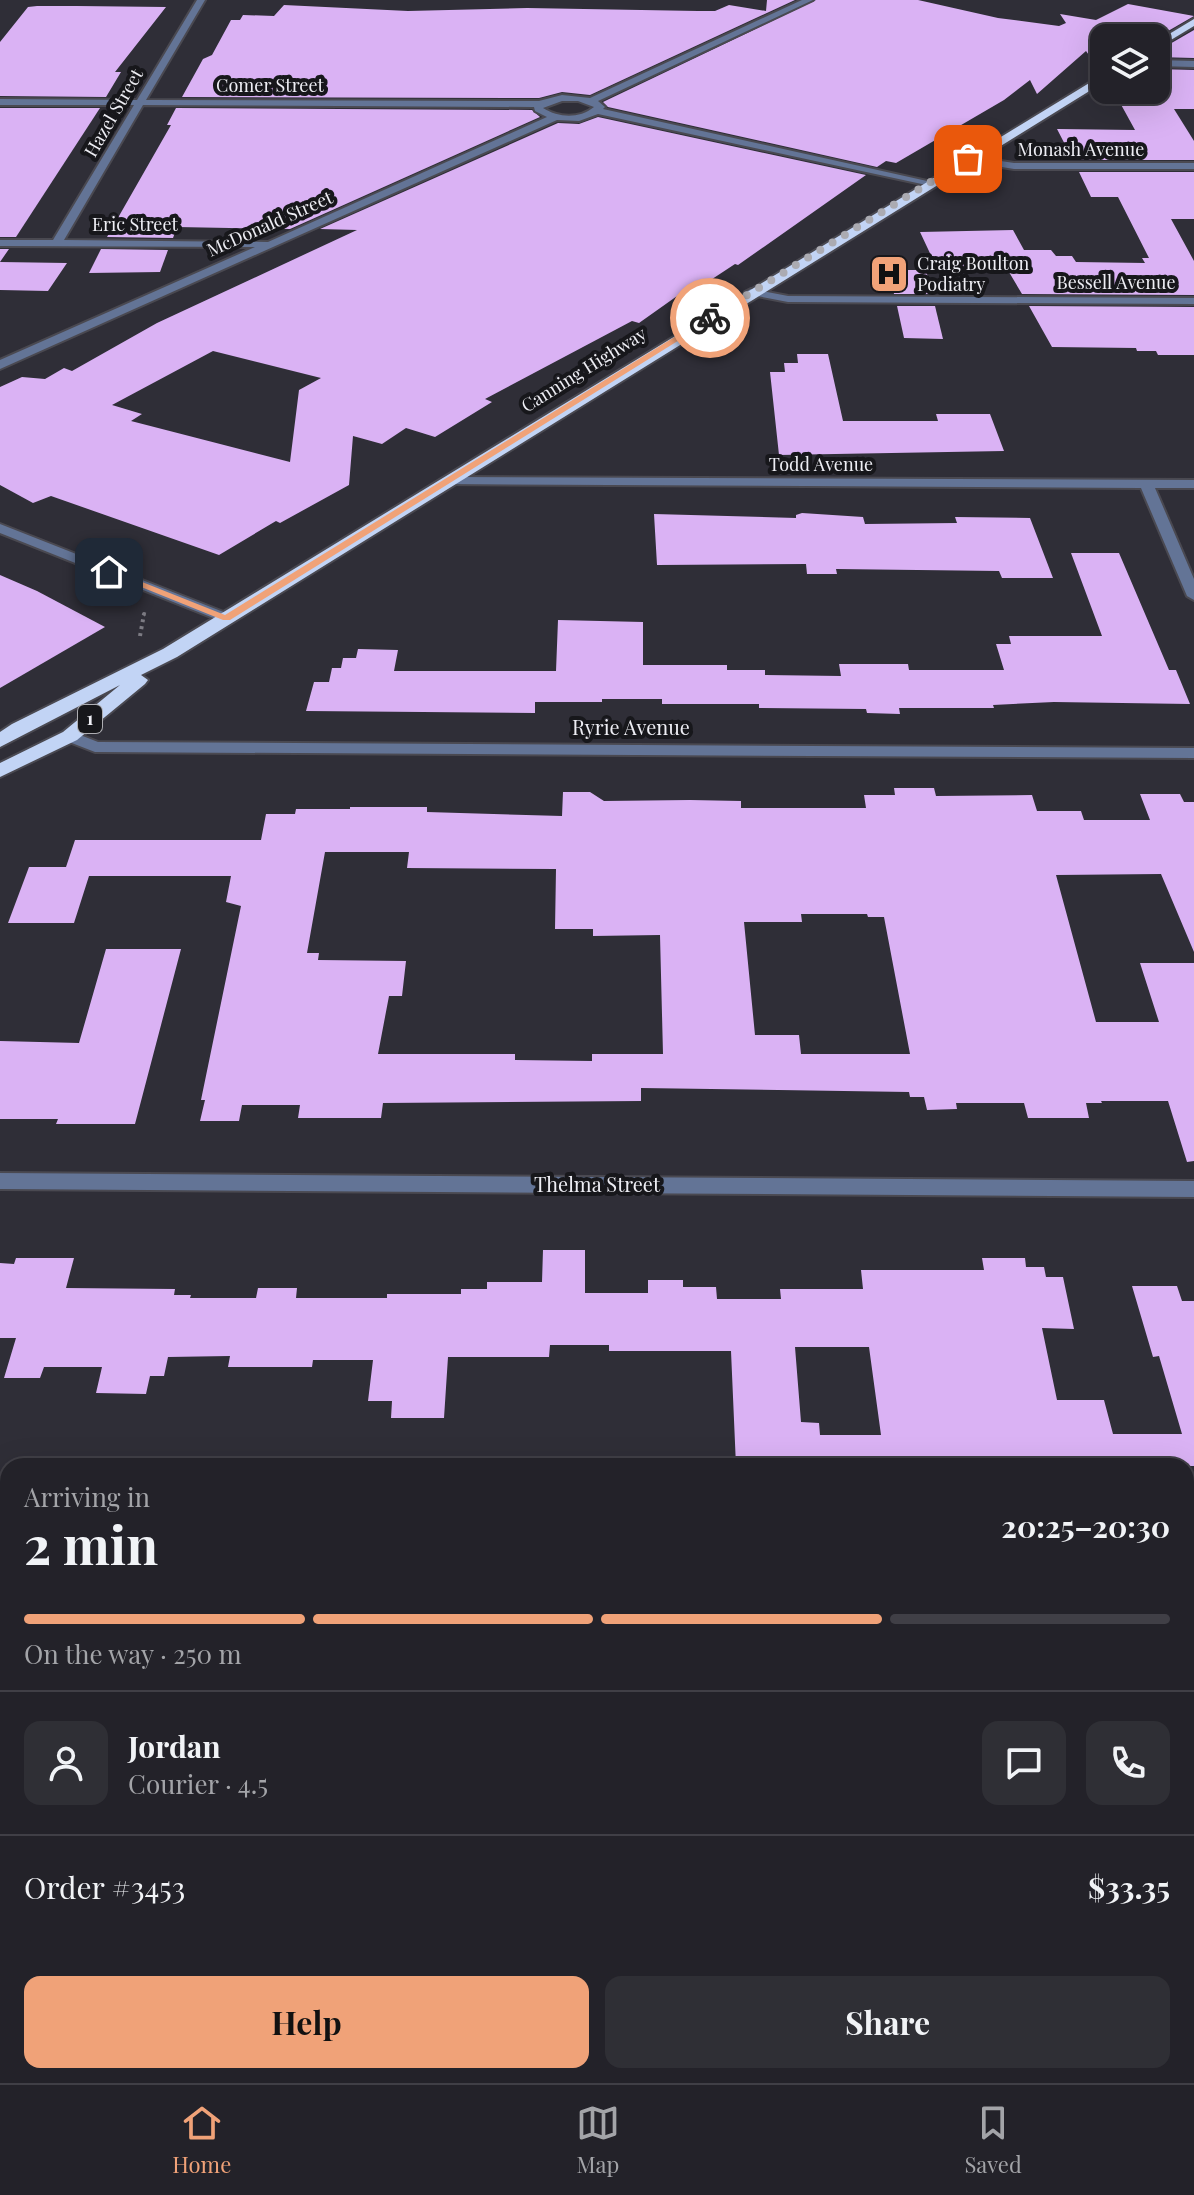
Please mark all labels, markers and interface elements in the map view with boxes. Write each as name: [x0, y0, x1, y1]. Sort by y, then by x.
map controls: [1090, 24, 1170, 104]
button: layers: [1090, 24, 1170, 104]
street label: Hazel Street: [78, 63, 148, 161]
street label: Comer Street: [216, 73, 325, 97]
pin: [934, 125, 1002, 193]
icon: bag: [946, 137, 990, 181]
street label: Monash Avenue: [1018, 137, 1144, 161]
street label: McDonald Street: [203, 184, 337, 261]
street label: Eric Street: [92, 212, 179, 236]
place label: Craig Boulton Podiatry: [917, 251, 1030, 296]
hospital icon: Craig Boulton Podiatry: [868, 253, 910, 295]
street label: Bessell Avenue: [1056, 270, 1176, 294]
courier: [670, 278, 750, 358]
icon: bike: [688, 296, 732, 340]
street label: Canning Highway: [516, 321, 651, 417]
street label: Todd Avenue: [769, 452, 873, 476]
pin: [75, 538, 143, 606]
icon: home: [87, 550, 131, 594]
road number: 1: [78, 705, 102, 733]
street label: Ryrie Avenue: [572, 713, 690, 740]
street label: Thelma Street: [534, 1170, 661, 1197]
text: Arriving in: [24, 1479, 150, 1514]
text: 20:25–20:30: [1001, 1506, 1170, 1546]
text: 2 min: [24, 1509, 158, 1578]
text: On the way · 250 m: [24, 1636, 242, 1671]
button: person: [24, 1721, 108, 1805]
button: chat: [982, 1721, 1066, 1805]
button: phone: [1086, 1721, 1170, 1805]
text: Jordan: [128, 1726, 221, 1766]
text: Courier · 4.5: [128, 1766, 268, 1801]
text: Order #3453: [24, 1867, 185, 1907]
text: $33.35: [1088, 1867, 1170, 1907]
button: Help: [24, 1976, 589, 2068]
button: Share: [605, 1976, 1170, 2068]
tab: Home: [172, 2101, 231, 2179]
tab: Map: [576, 2101, 620, 2179]
tab: Saved: [964, 2101, 1022, 2179]

